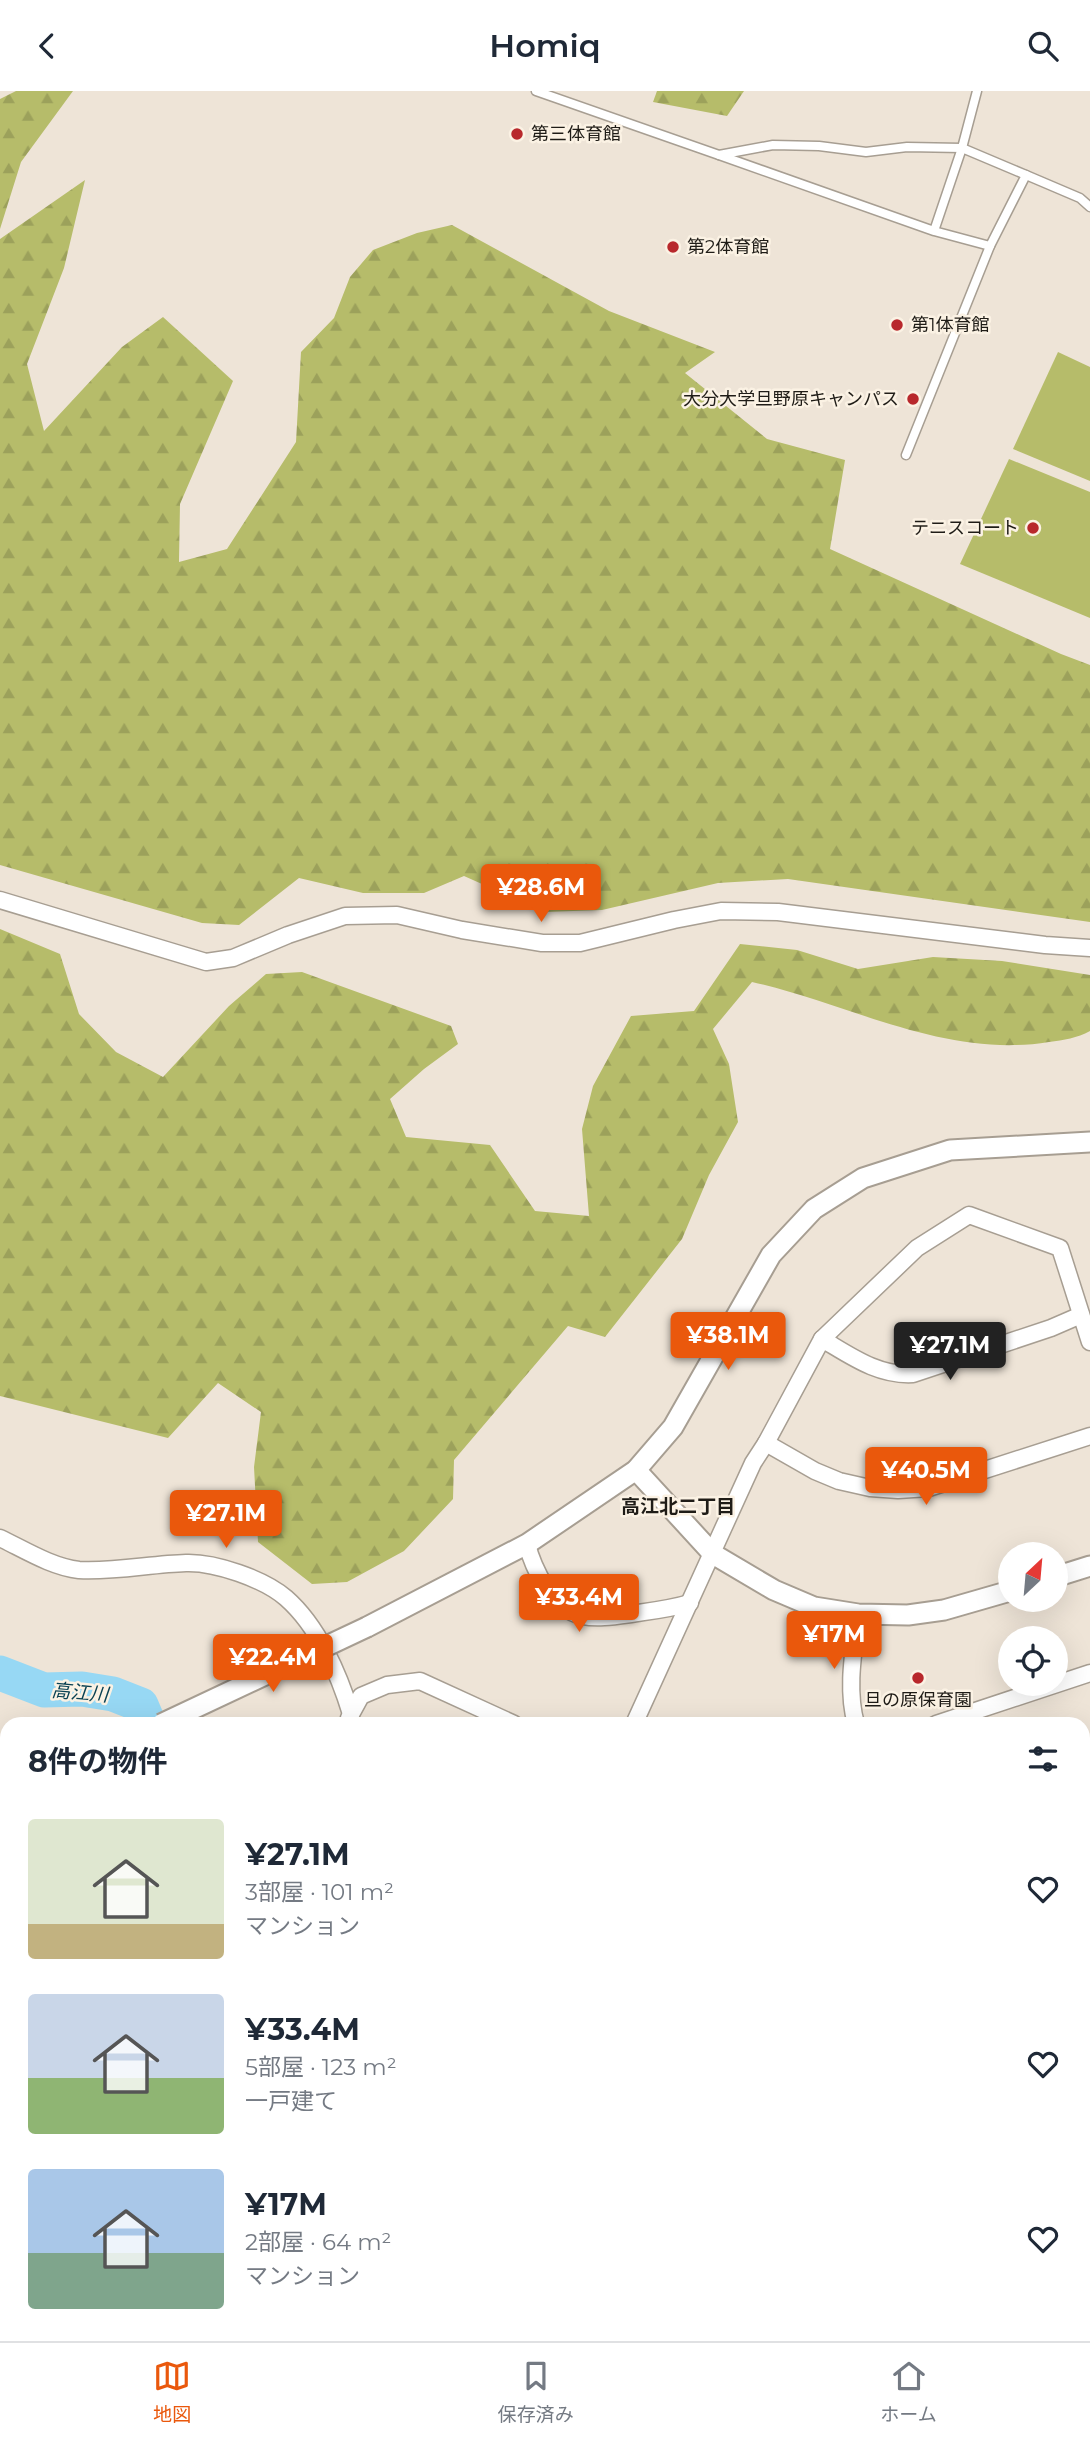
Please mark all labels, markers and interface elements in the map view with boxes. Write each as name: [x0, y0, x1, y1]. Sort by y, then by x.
text: Homiq: [489, 26, 601, 65]
icon: back: [28, 27, 66, 65]
icon: search: [1024, 27, 1062, 65]
place label: 第三体育館: [531, 123, 621, 145]
marker: 第三体育館: [509, 126, 525, 142]
place label: 第2体育館: [687, 236, 769, 258]
marker: 第2体育館: [665, 239, 681, 255]
place label: 第1体育館: [911, 314, 990, 336]
marker: 第1体育館: [889, 317, 905, 333]
place label: 大分大学旦野原キャンパス: [683, 388, 899, 410]
marker: 大分大学旦野原キャンパス: [905, 391, 921, 407]
place label: テニスコート: [911, 517, 1019, 539]
marker: テニスコート: [1025, 520, 1041, 536]
pin: ¥28.6M: [484, 865, 598, 924]
text: ¥28.6M: [497, 873, 585, 901]
pin: ¥38.1M: [671, 1313, 785, 1372]
text: ¥38.1M: [687, 1321, 769, 1349]
pin: ¥27.1M: [893, 1323, 1007, 1382]
text: ¥27.1M: [910, 1331, 990, 1359]
pin: ¥40.5M: [869, 1447, 983, 1507]
text: ¥40.5M: [881, 1456, 971, 1484]
pin: ¥27.1M: [169, 1491, 283, 1550]
district label: 高江北二丁目: [621, 1495, 735, 1518]
text: ¥27.1M: [186, 1499, 266, 1527]
north arrow: [998, 1542, 1068, 1612]
map controls: [998, 1542, 1068, 1696]
pin: ¥33.4M: [522, 1575, 636, 1634]
text: ¥33.4M: [535, 1583, 623, 1611]
pin: ¥17M: [793, 1611, 875, 1671]
text: ¥17M: [803, 1620, 865, 1648]
button: locate: [998, 1626, 1068, 1696]
pin: ¥22.4M: [216, 1635, 330, 1694]
text: ¥22.4M: [229, 1643, 317, 1671]
marker: 旦の原保育園: [910, 1670, 926, 1686]
water label: 高江川: [51, 1679, 111, 1707]
place label: 旦の原保育園: [864, 1689, 972, 1711]
icon: filters: [1024, 1740, 1062, 1778]
text: 8件の物件: [28, 1743, 168, 1780]
text: ¥27.1M: [245, 1836, 350, 1873]
icon: home: [84, 1847, 168, 1931]
icon: heart: [1024, 1870, 1062, 1908]
text: 3部屋 · 101 m²: [245, 1878, 394, 1906]
text: マンション: [245, 1912, 360, 1940]
text: ¥33.4M: [245, 2011, 360, 2048]
icon: home: [84, 2022, 168, 2106]
icon: heart: [1024, 2045, 1062, 2083]
text: 5部屋 · 123 m²: [245, 2053, 397, 2081]
text: 一戸建て: [245, 2087, 337, 2115]
text: ¥17M: [245, 2186, 327, 2223]
icon: home: [84, 2197, 168, 2281]
icon: heart: [1024, 2220, 1062, 2258]
text: 2部屋 · 64 m²: [245, 2228, 391, 2256]
text: マンション: [245, 2262, 360, 2290]
tab: 地図: [153, 2357, 191, 2426]
tab: 保存済み: [498, 2357, 574, 2426]
tab: ホーム: [880, 2357, 937, 2426]

